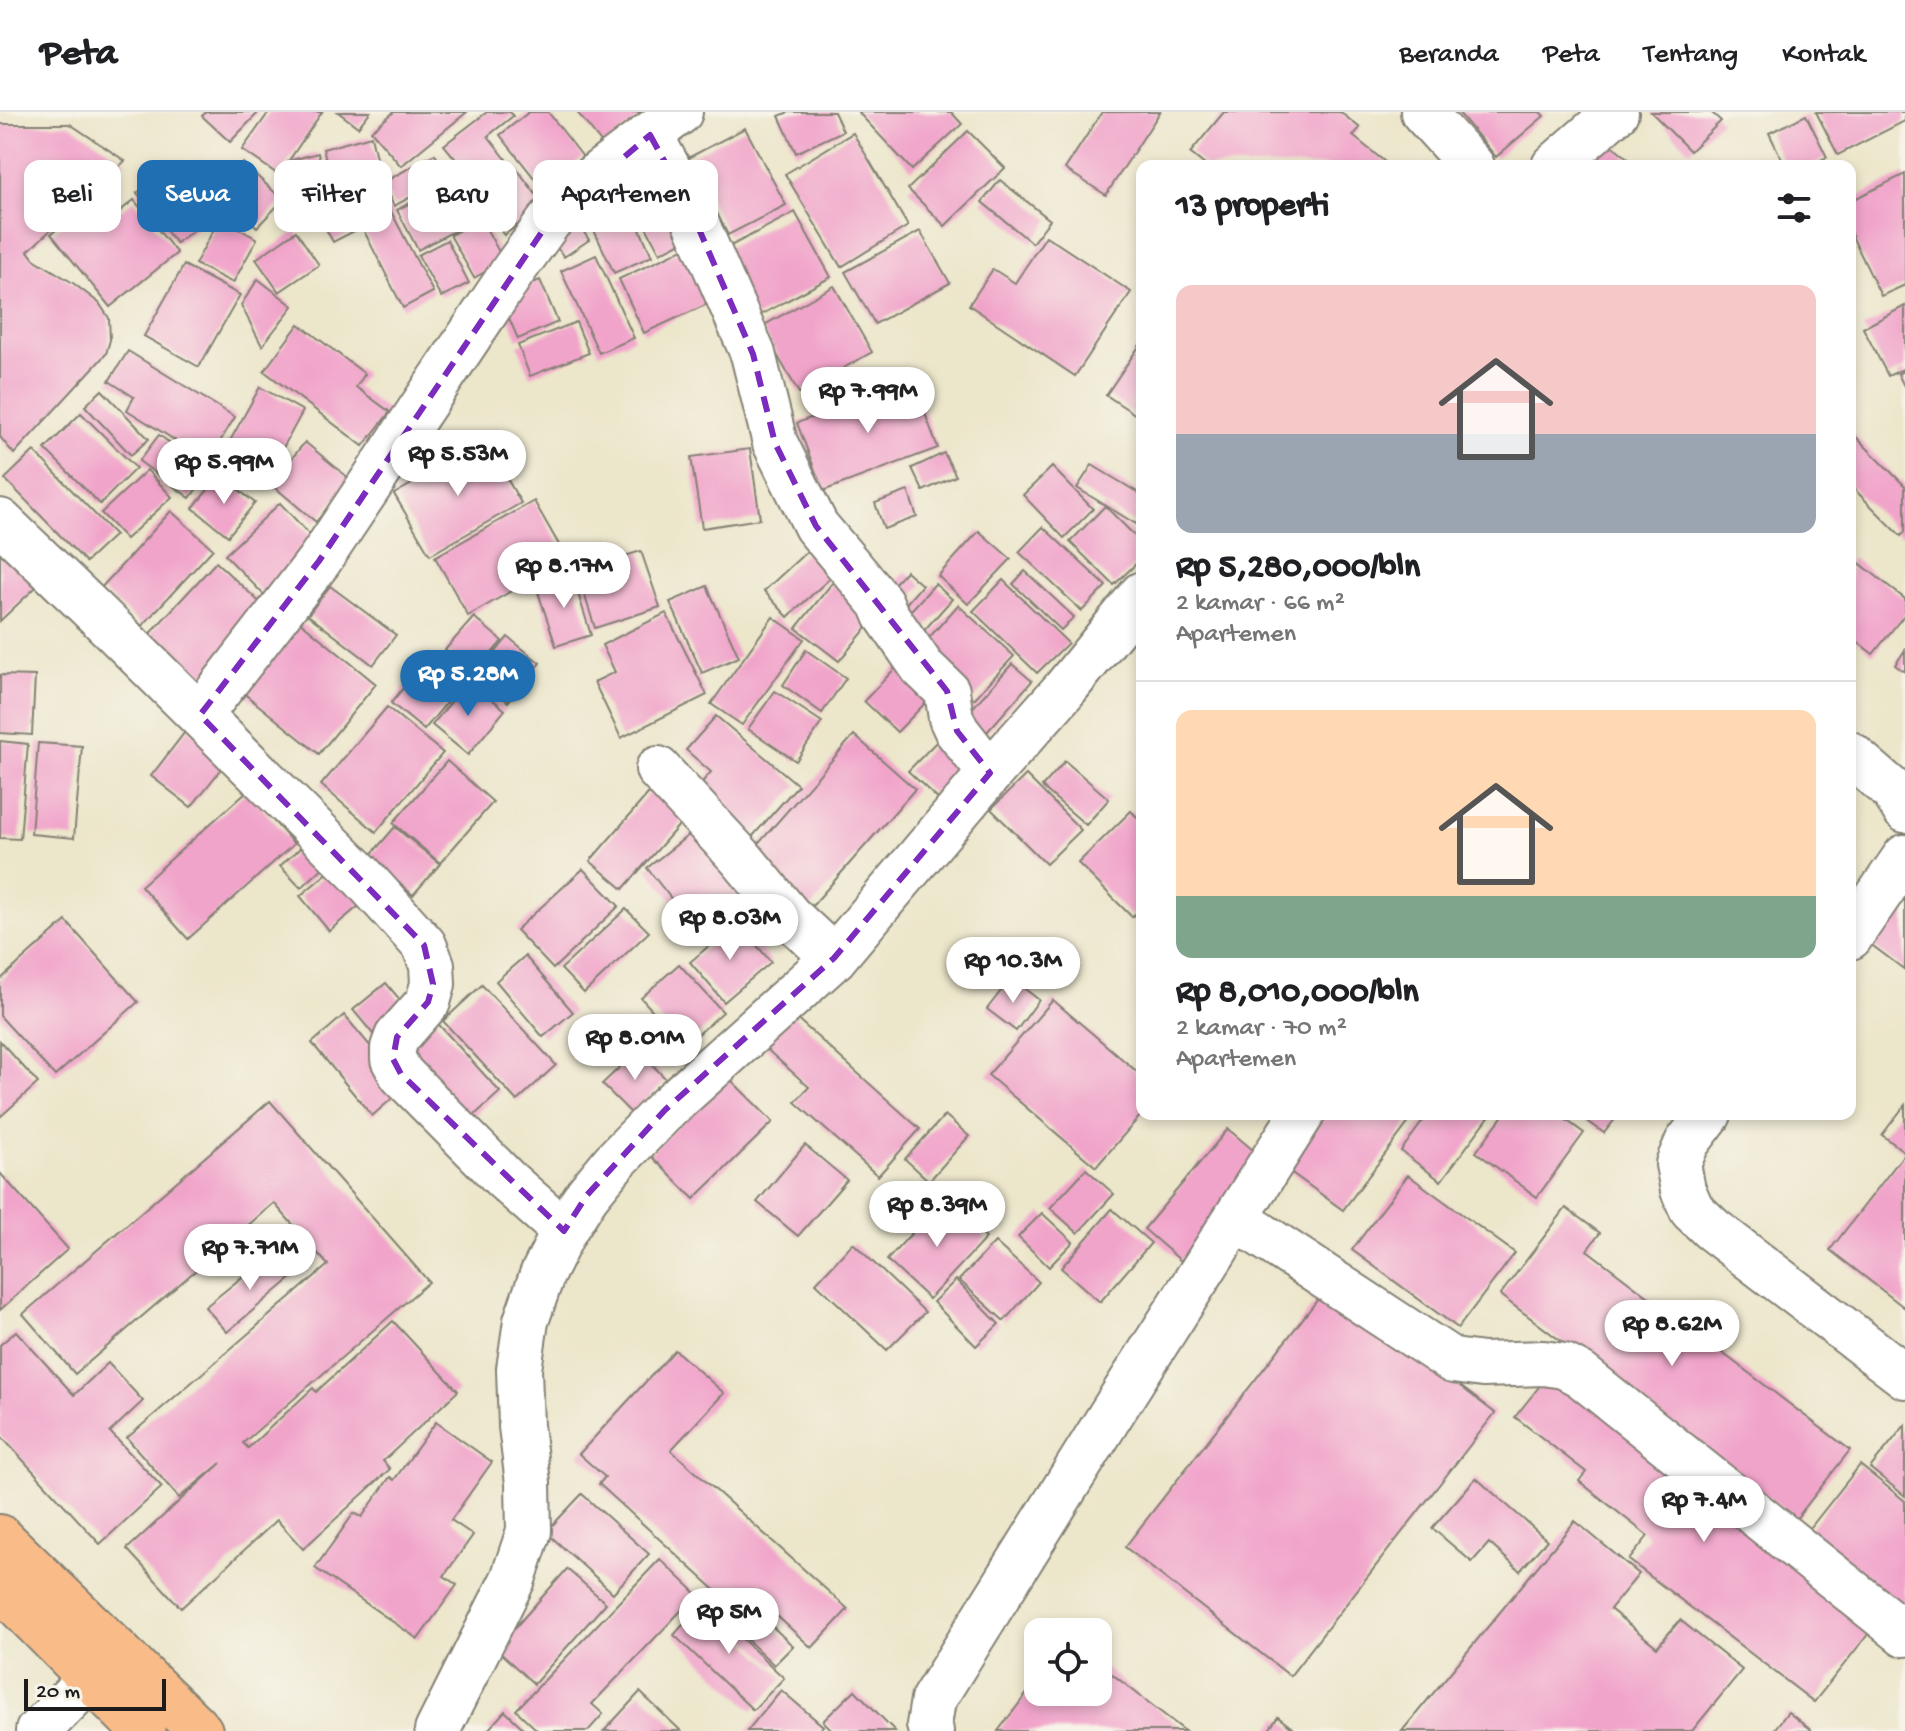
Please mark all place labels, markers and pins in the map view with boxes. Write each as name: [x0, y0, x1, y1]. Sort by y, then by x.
pin: Rp 7.99M: [785, 367, 951, 435]
pin: Rp 5.53M: [375, 430, 541, 498]
pin: Rp 5.99M: [141, 438, 307, 506]
pin: Rp 8.17M: [481, 542, 647, 610]
pin: Rp 5.28M: [385, 650, 551, 718]
pin: Rp 8.03M: [647, 894, 813, 962]
pin: Rp 10.3M: [930, 937, 1096, 1005]
pin: Rp 8.01M: [552, 1014, 718, 1082]
pin: Rp 8.39M: [854, 1181, 1020, 1249]
pin: Rp 7.71M: [167, 1224, 333, 1292]
pin: Rp 8.62M: [1589, 1300, 1755, 1368]
pin: Rp 7.4M: [1630, 1476, 1778, 1544]
pin: Rp 5M: [673, 1588, 785, 1656]

